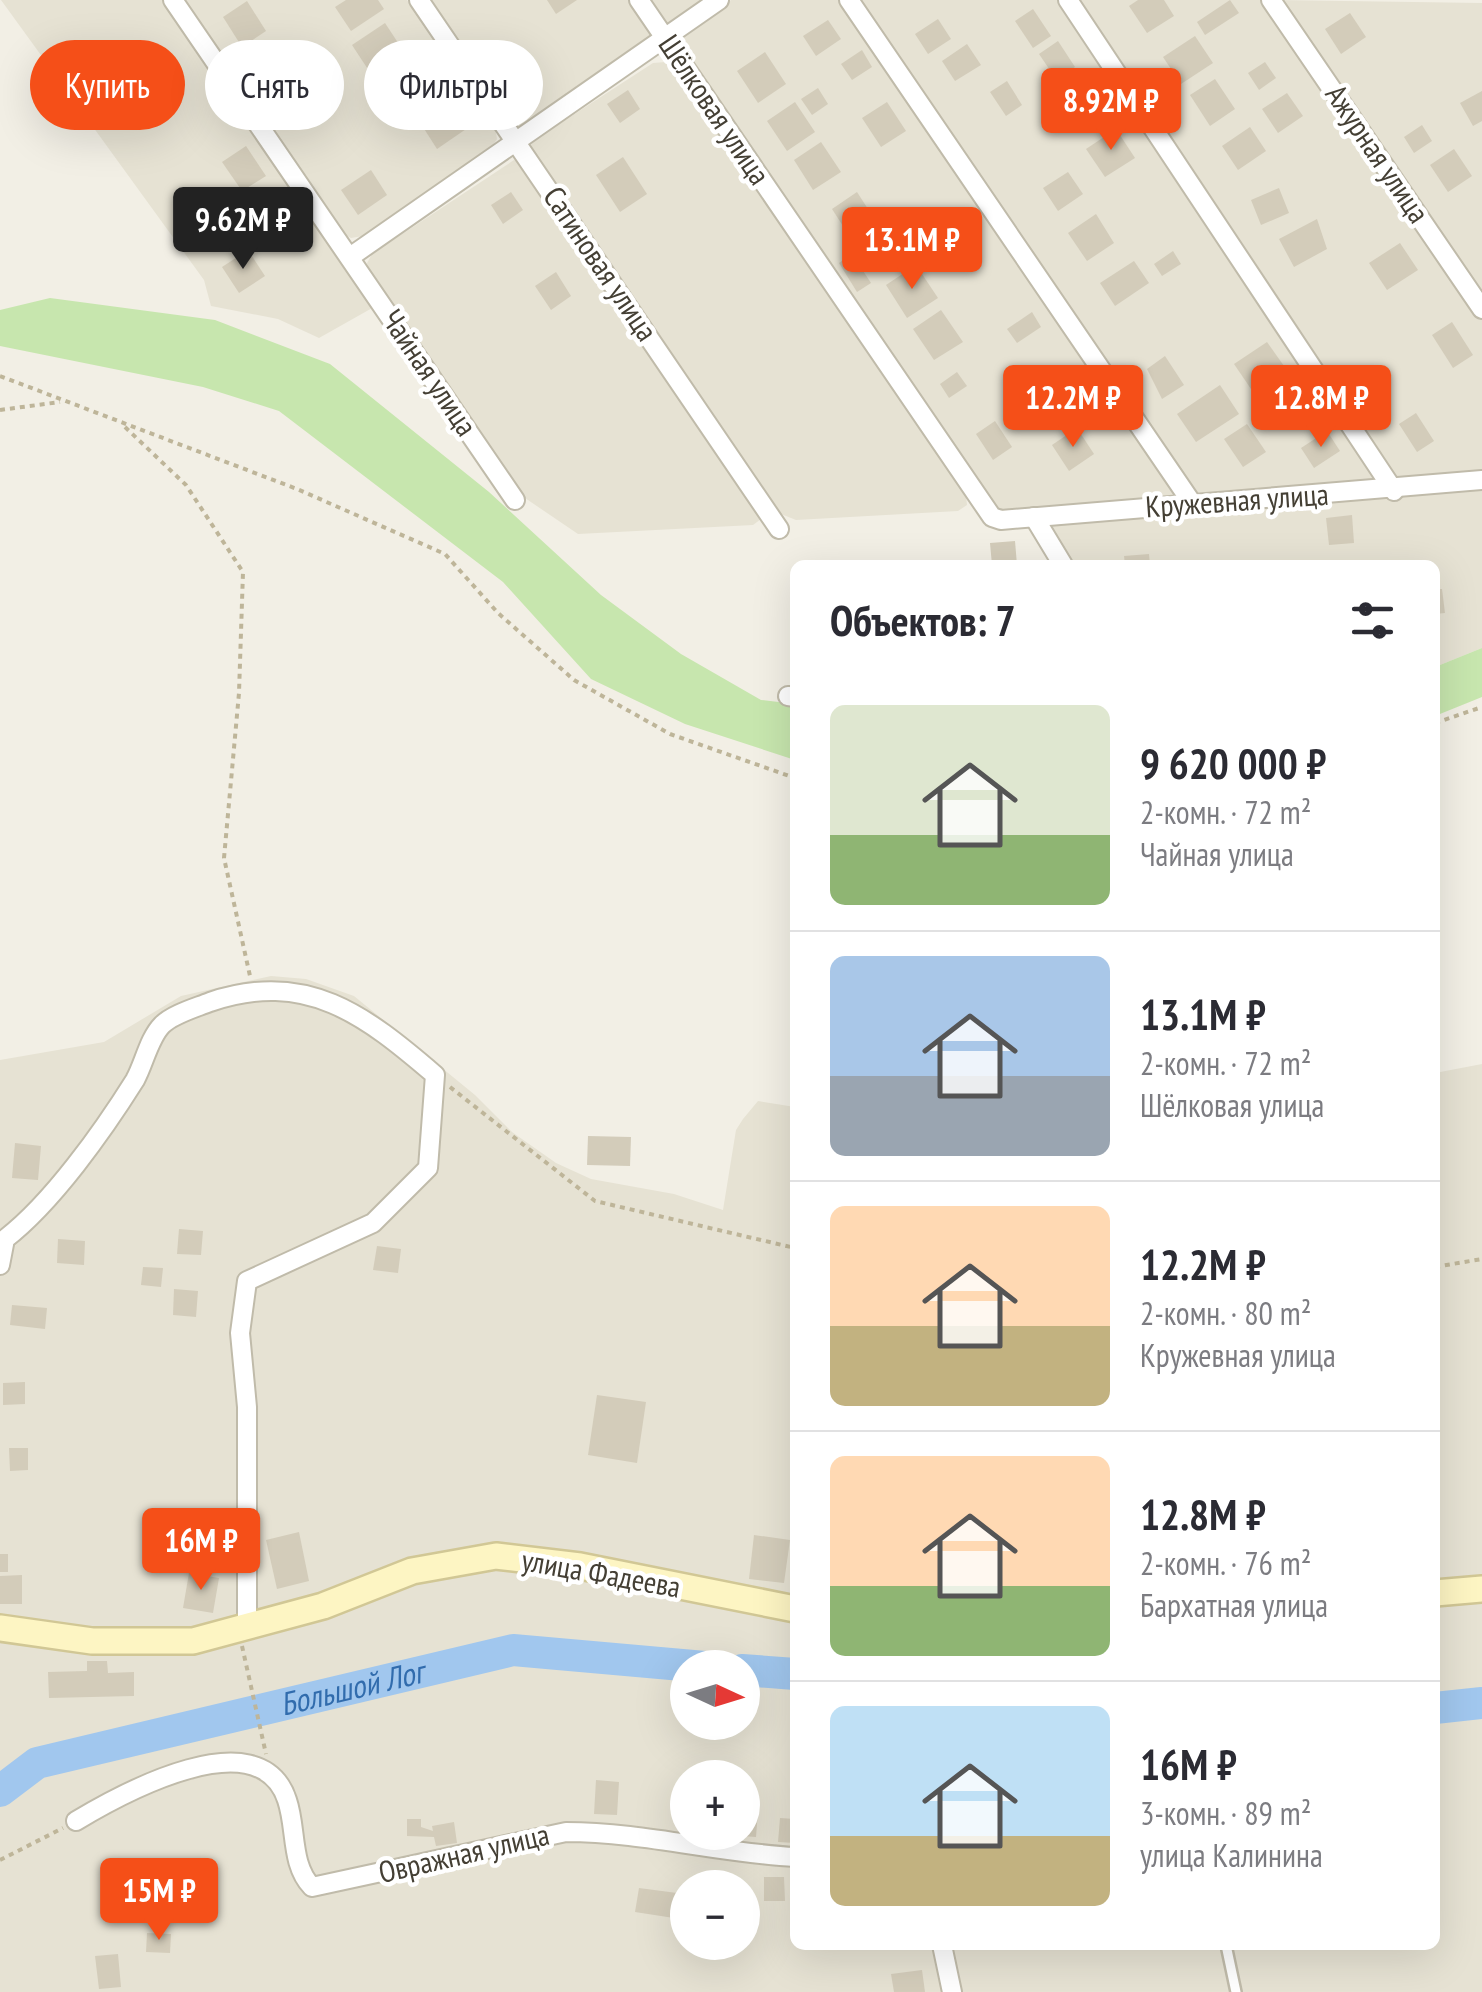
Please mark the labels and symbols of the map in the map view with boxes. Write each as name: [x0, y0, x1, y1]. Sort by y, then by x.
street label: Шёлковая улица: [651, 27, 780, 192]
pin: 8.92M ₽: [1019, 68, 1203, 153]
street label: Ажурная улица: [1318, 76, 1439, 230]
street label: Сатиновая улица: [535, 178, 667, 348]
pin: 9.62M ₽: [151, 187, 335, 272]
pin: 13.1M ₽: [820, 207, 1004, 292]
street label: Чайная улица: [374, 302, 487, 443]
pin: 12.2M ₽: [981, 365, 1165, 450]
pin: 12.8M ₽: [1229, 365, 1413, 450]
street label: Кружевная улица: [1144, 474, 1330, 525]
pin: 16M ₽: [131, 1508, 271, 1593]
street label: улица Фадеева: [519, 1539, 684, 1606]
water label: Большой Лог: [276, 1649, 432, 1725]
north arrow: [670, 1650, 760, 1740]
street label: Овражная улица: [374, 1814, 553, 1891]
pin: 15M ₽: [89, 1858, 229, 1943]

